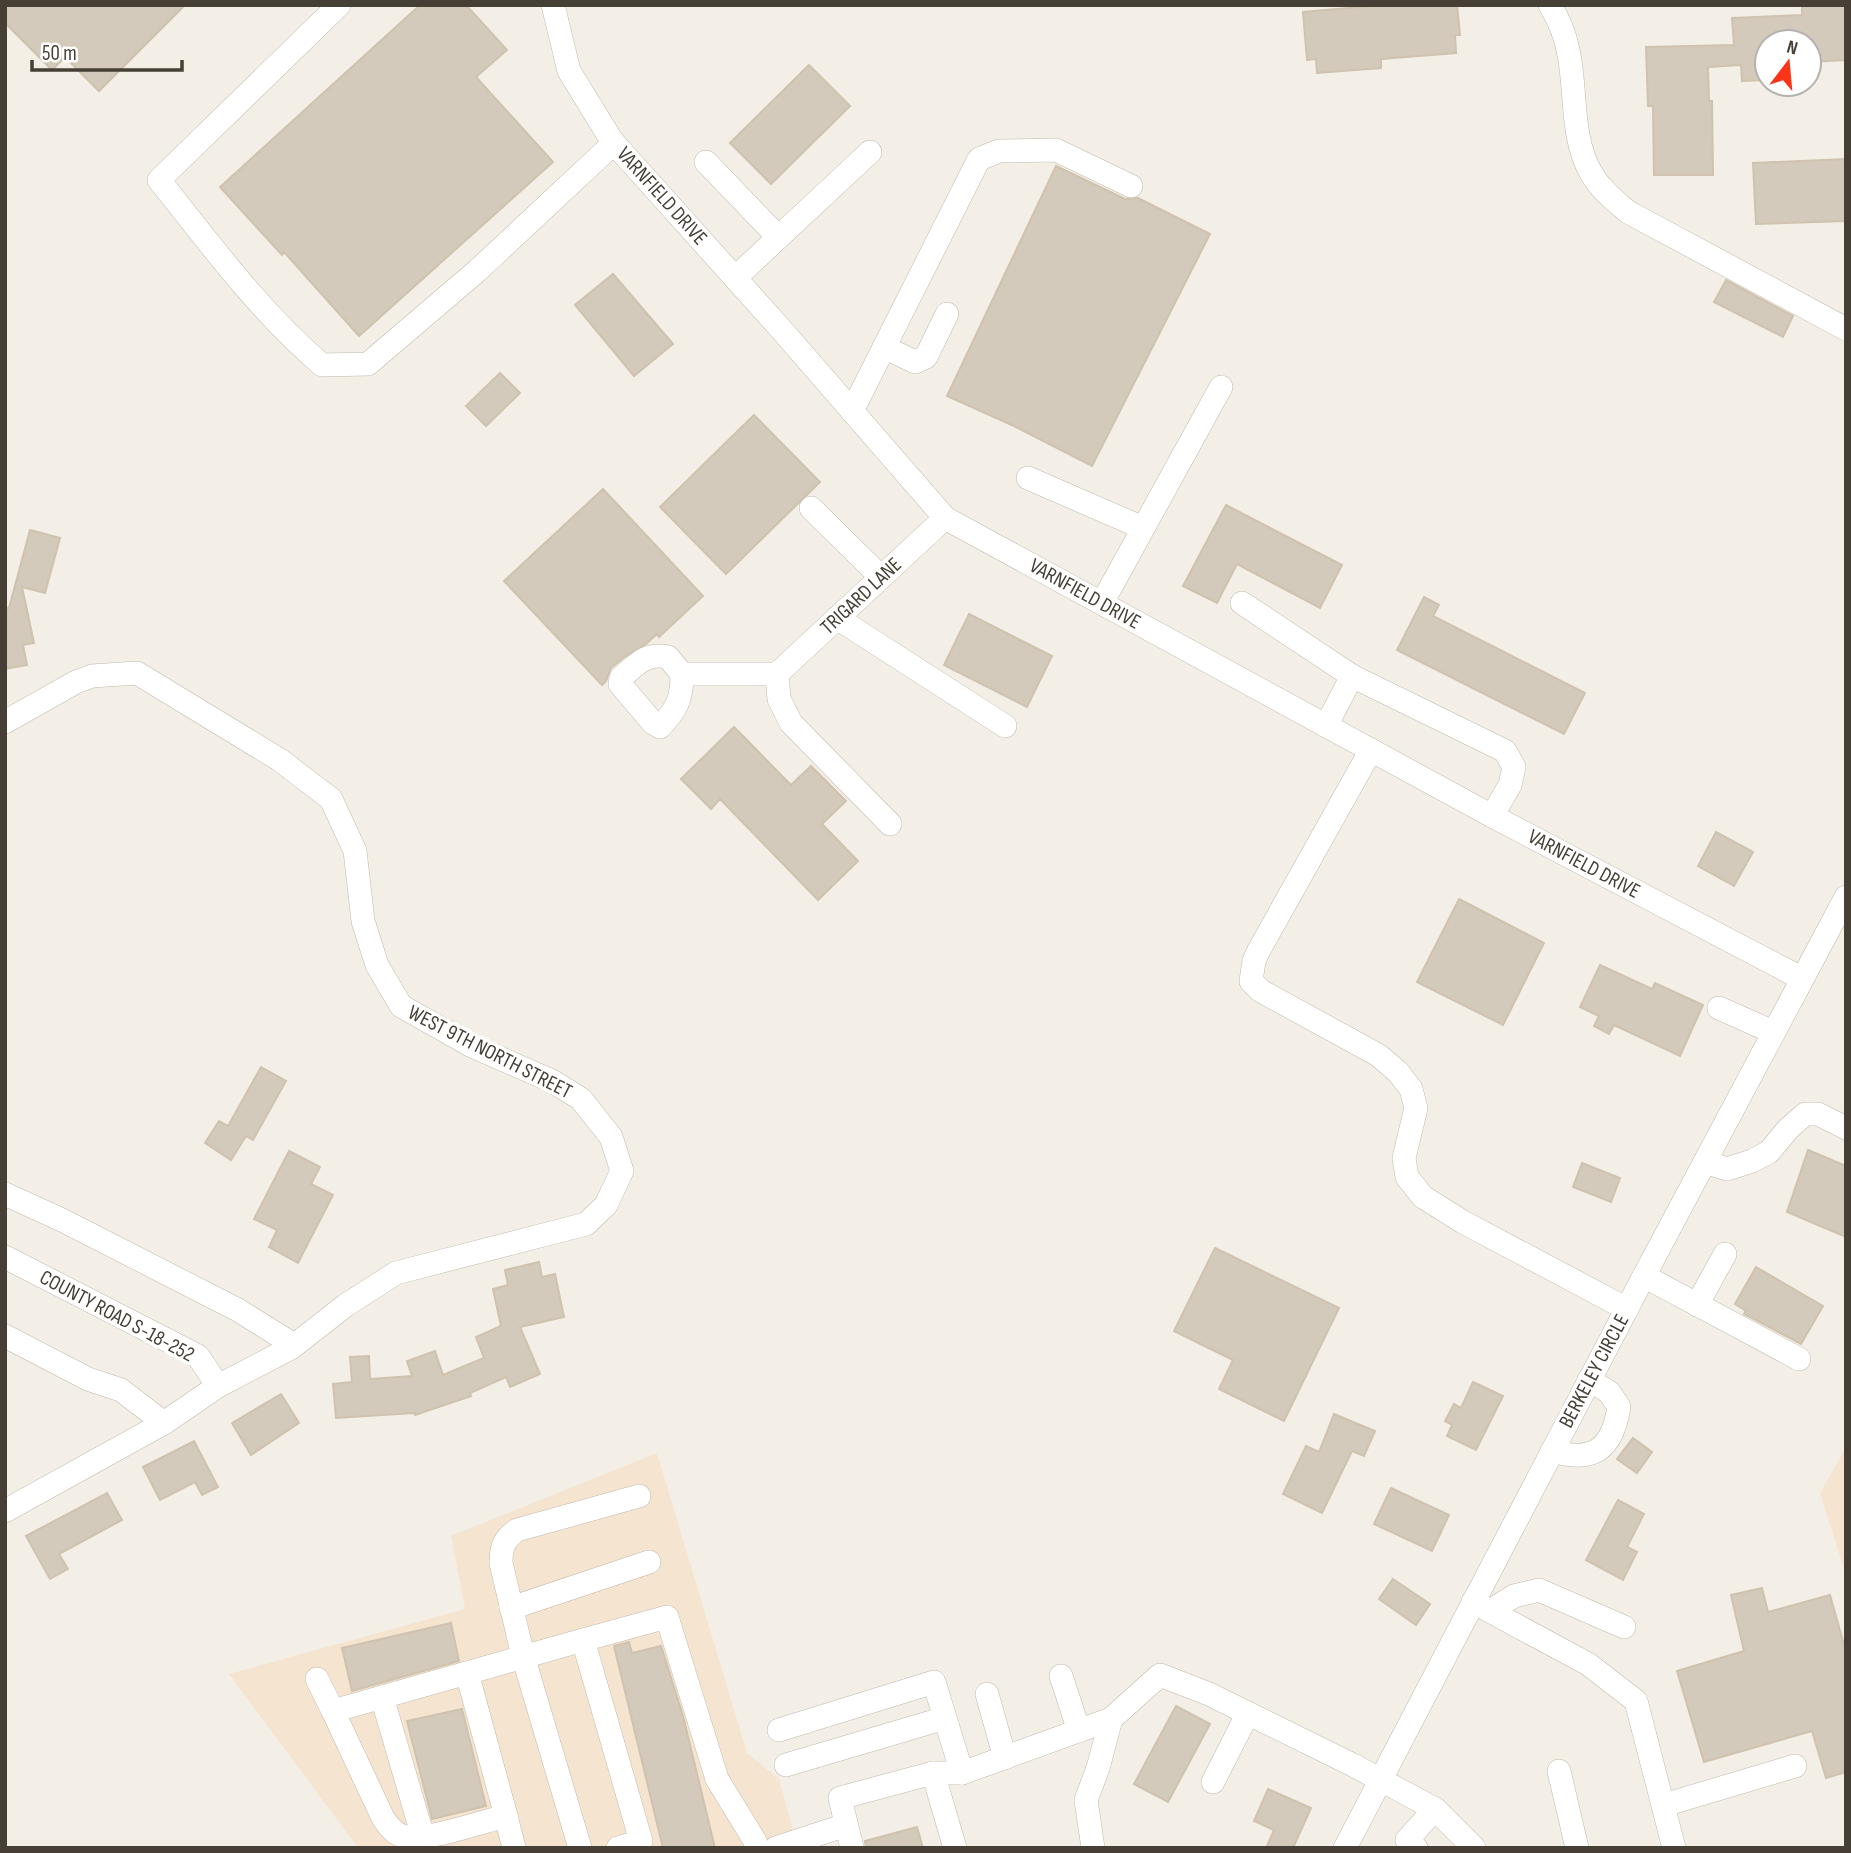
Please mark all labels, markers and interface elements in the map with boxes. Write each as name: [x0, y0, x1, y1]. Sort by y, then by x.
scale bar: [32, 28, 182, 72]
north arrow: [1753, 28, 1823, 98]
text: N: [1784, 36, 1800, 61]
text: 50 m: [42, 41, 77, 66]
street label: VARNFIELD DRIVE: [611, 142, 713, 250]
street label: TRIGARD LANE: [815, 552, 907, 640]
street label: VARNFIELD DRIVE: [1025, 553, 1145, 635]
street label: VARNFIELD DRIVE: [1524, 824, 1644, 904]
street label: WEST 9TH NORTH STREET: [404, 1000, 577, 1104]
street label: COUNTY ROAD S-18-252: [35, 1265, 199, 1367]
street label: BERKELEY CIRCLE: [1554, 1310, 1634, 1432]

